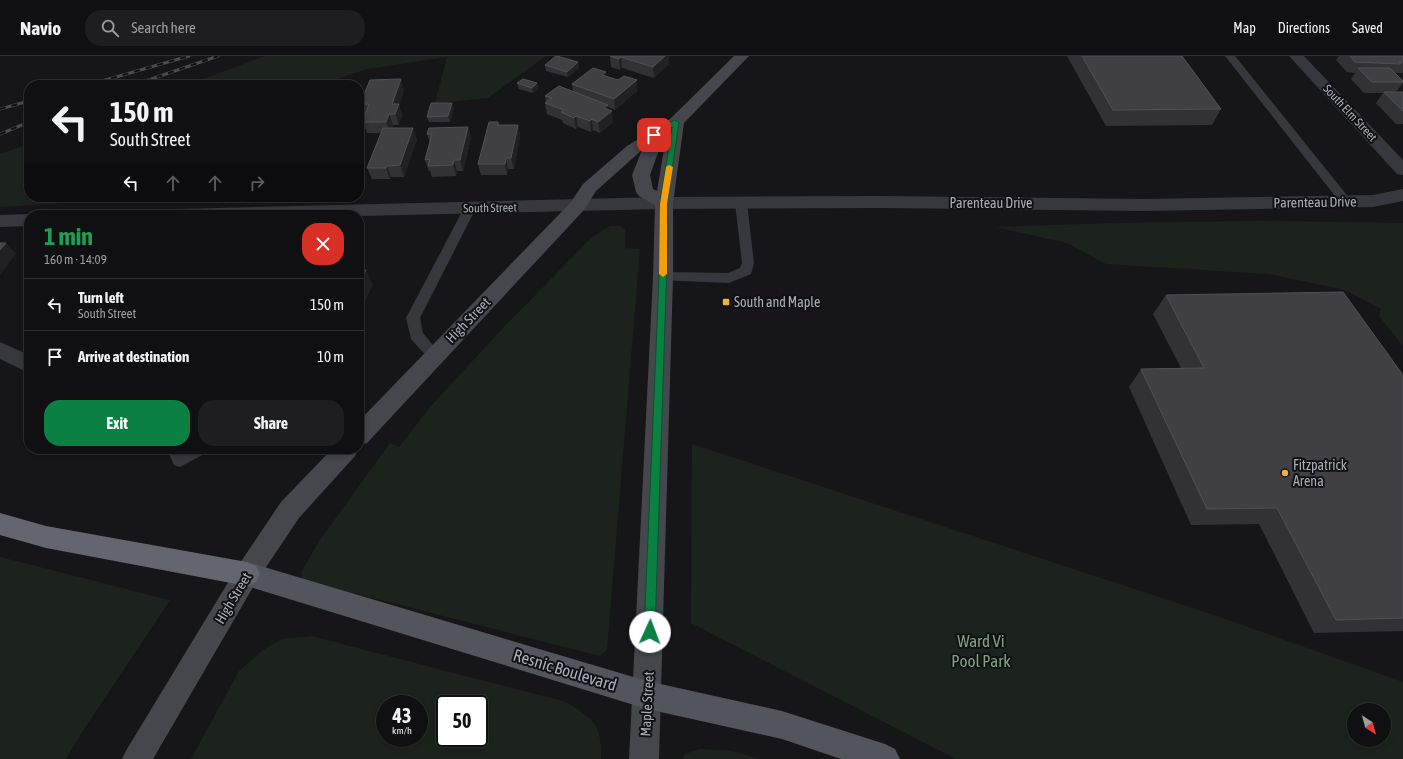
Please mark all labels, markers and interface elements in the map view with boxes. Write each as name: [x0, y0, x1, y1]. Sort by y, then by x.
search box: [85, 10, 365, 46]
text: Navio: [20, 17, 61, 39]
icon: search: [99, 17, 121, 39]
text: Search here: [131, 19, 196, 36]
text: Map: [1233, 20, 1256, 36]
text: Directions: [1278, 20, 1330, 36]
text: Saved: [1352, 20, 1383, 36]
street label: South Elm Street: [1320, 82, 1380, 145]
icon: left: [44, 96, 96, 148]
text: 150 m: [110, 96, 173, 128]
pin: [637, 118, 671, 152]
icon: arrive: [643, 124, 665, 146]
text: South Street: [110, 129, 191, 150]
icon: left: [120, 172, 142, 194]
icon: ahead: [162, 172, 184, 194]
icon: ahead: [204, 172, 226, 194]
icon: right: [246, 172, 268, 194]
street label: Parenteau Drive: [1273, 193, 1357, 211]
street label: Parenteau Drive: [950, 195, 1032, 211]
street label: South Street: [463, 201, 518, 215]
text: 1 min: [44, 223, 93, 250]
button: close: [302, 223, 344, 265]
text: 160 m · 14:09: [44, 252, 107, 267]
text: Turn left: [78, 289, 124, 306]
icon: left: [44, 294, 66, 316]
street label: High Street: [443, 294, 493, 346]
place label: South and Maple: [734, 294, 820, 310]
text: 150 m: [310, 296, 344, 313]
marker: South and Maple: [721, 297, 731, 307]
text: South Street: [78, 306, 136, 321]
icon: arrive: [44, 346, 66, 368]
text: Arrive at destination: [78, 348, 189, 365]
text: 10 m: [317, 348, 344, 365]
button: Exit: [44, 400, 190, 446]
button: Share: [198, 400, 344, 446]
place label: Fitzpatrick Arena: [1293, 457, 1347, 489]
marker: Fitzpatrick Arena: [1280, 468, 1290, 478]
street label: High Street: [212, 570, 254, 626]
position arrow: [629, 611, 671, 653]
park label: Ward Vi Pool Park: [951, 631, 1011, 671]
street label: Resnic Boulevard: [511, 645, 619, 695]
street label: Maple Street: [637, 671, 657, 737]
speed limit sign: 50: [436, 695, 488, 747]
north arrow: [1347, 703, 1391, 747]
map controls: [1347, 703, 1391, 747]
text: 43: [393, 704, 411, 727]
text: km/h: [392, 725, 412, 736]

